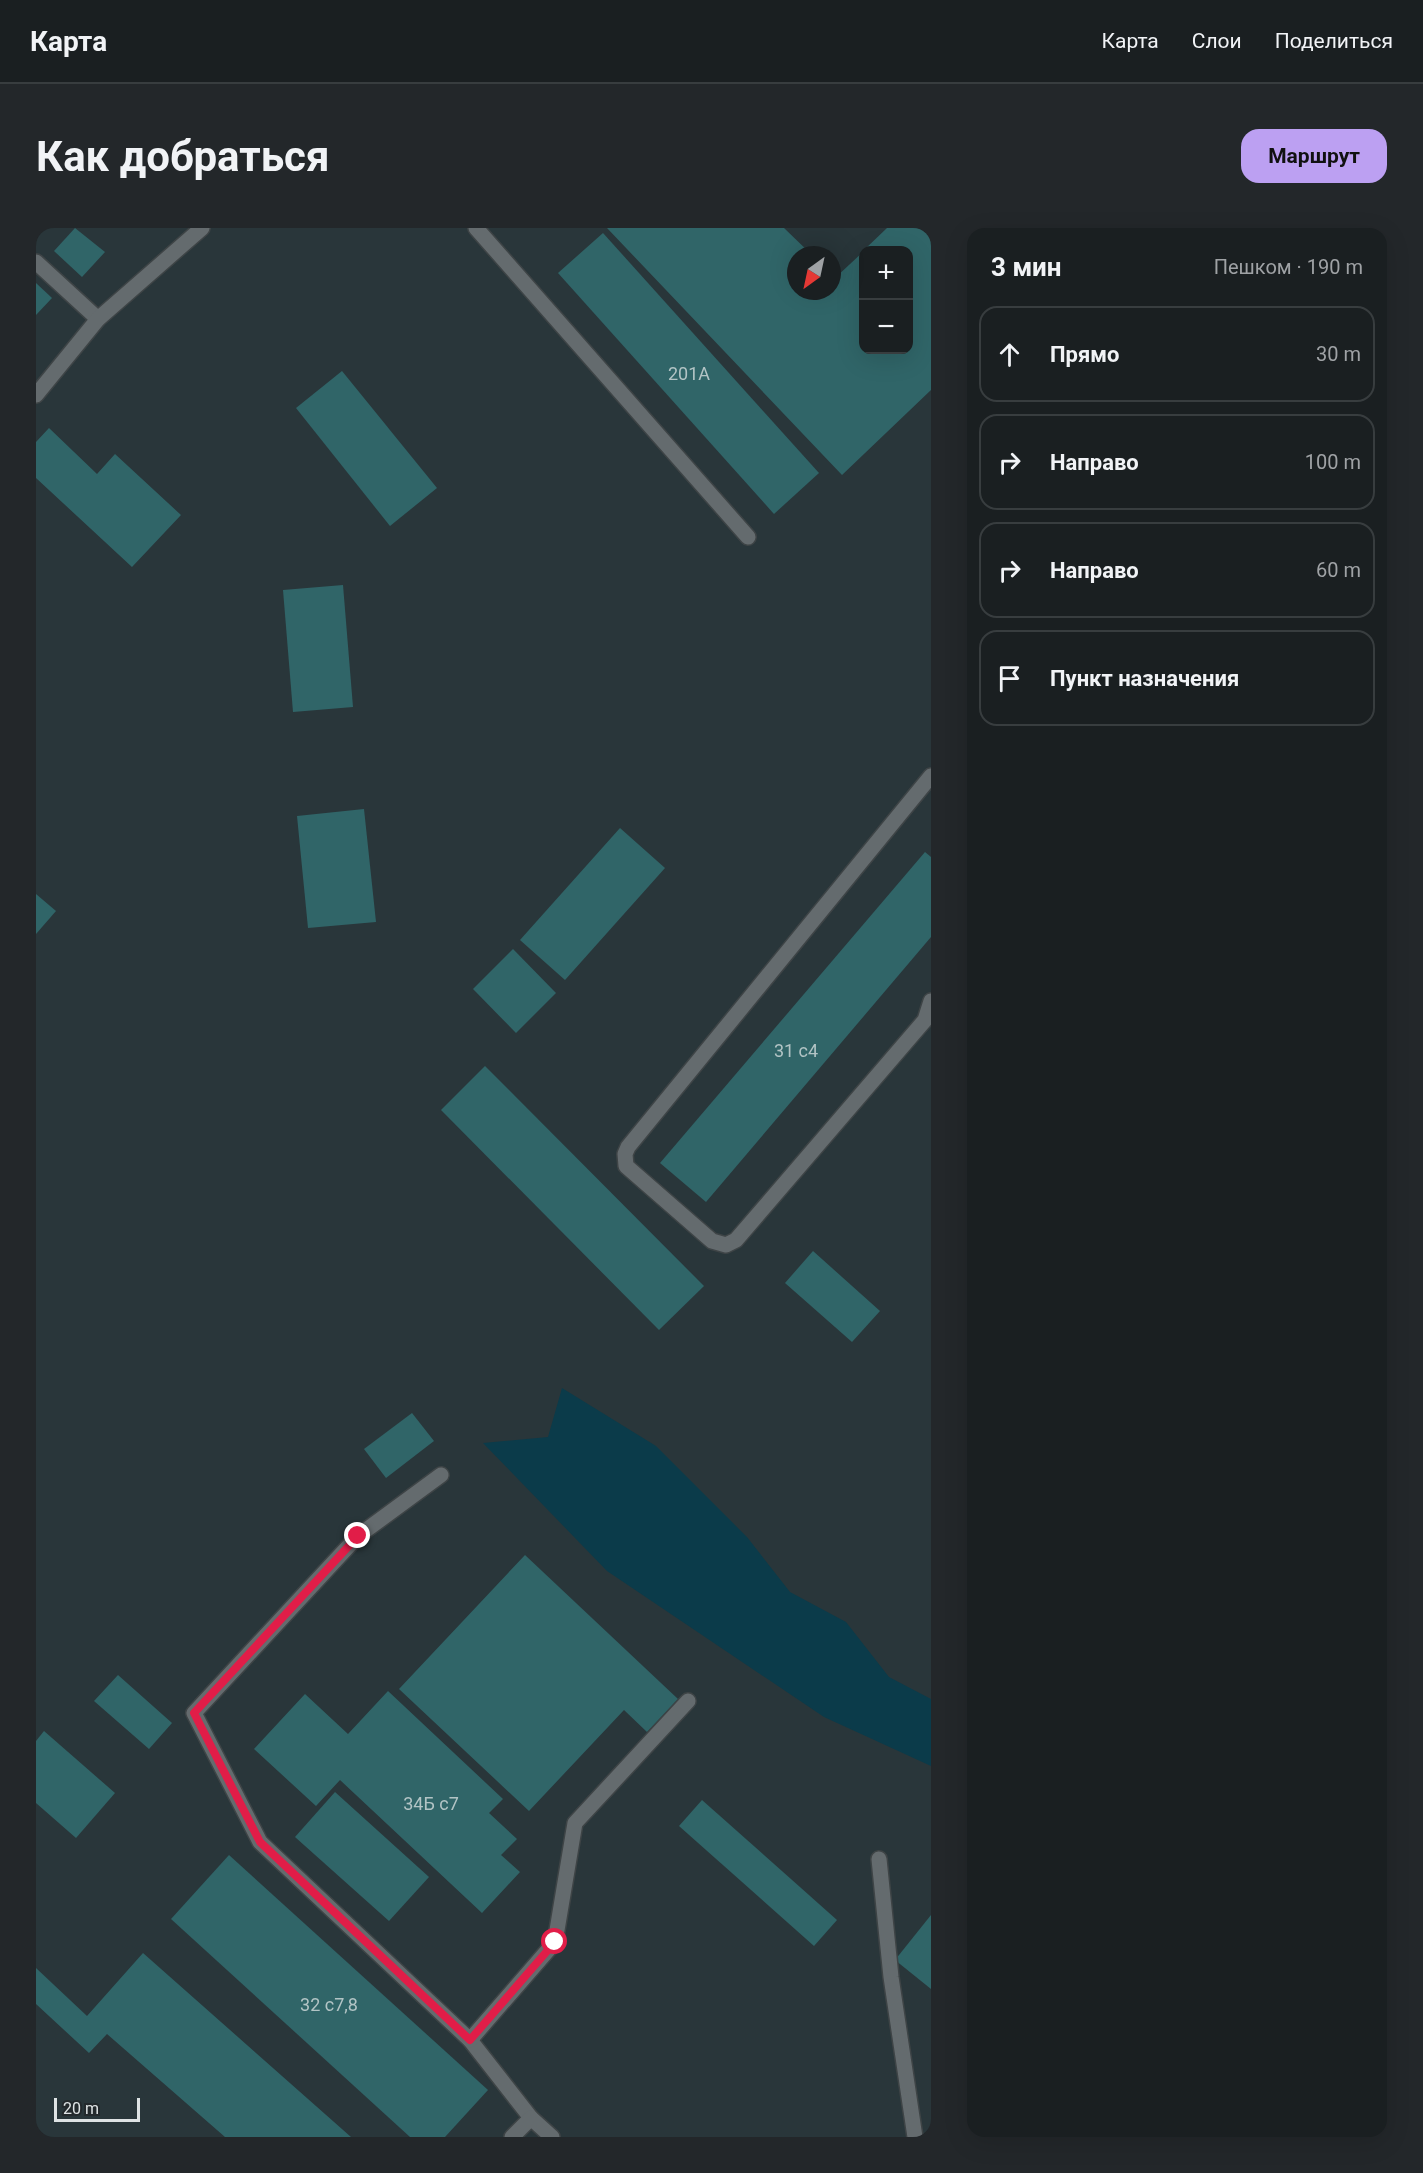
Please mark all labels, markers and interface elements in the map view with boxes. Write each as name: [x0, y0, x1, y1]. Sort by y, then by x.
text: Карта: [30, 25, 107, 58]
text: Карта: [1102, 29, 1159, 53]
text: Слои: [1192, 29, 1242, 53]
text: Поделиться: [1275, 29, 1393, 53]
button: Маршрут: [1241, 129, 1387, 183]
text: Как добраться: [36, 132, 330, 181]
north arrow: [787, 246, 841, 300]
map controls: [859, 246, 913, 354]
button: +: [859, 246, 913, 300]
text: 3 мин: [991, 252, 1062, 282]
text: Пешком · 190 m: [1214, 255, 1363, 279]
button: −: [859, 300, 913, 354]
icon: ahead: [993, 338, 1026, 371]
text: Прямо: [1050, 342, 1119, 367]
text: 30 m: [1316, 342, 1361, 366]
house number: 201А: [668, 363, 710, 384]
icon: right: [993, 446, 1026, 479]
text: Направо: [1050, 450, 1139, 475]
text: 100 m: [1305, 450, 1361, 474]
icon: right: [993, 554, 1026, 587]
text: Направо: [1050, 558, 1139, 583]
text: 60 m: [1316, 558, 1361, 582]
icon: arrive: [993, 662, 1026, 695]
text: Пункт назначения: [1050, 666, 1239, 691]
house number: 31 с4: [774, 1040, 818, 1061]
route end: [344, 1522, 370, 1548]
house number: 34Б с7: [403, 1793, 459, 1814]
route start: [541, 1928, 567, 1954]
house number: 32 с7,8: [300, 1994, 358, 2015]
scale bar: [54, 2095, 140, 2122]
text: 20 m: [63, 2099, 99, 2118]

